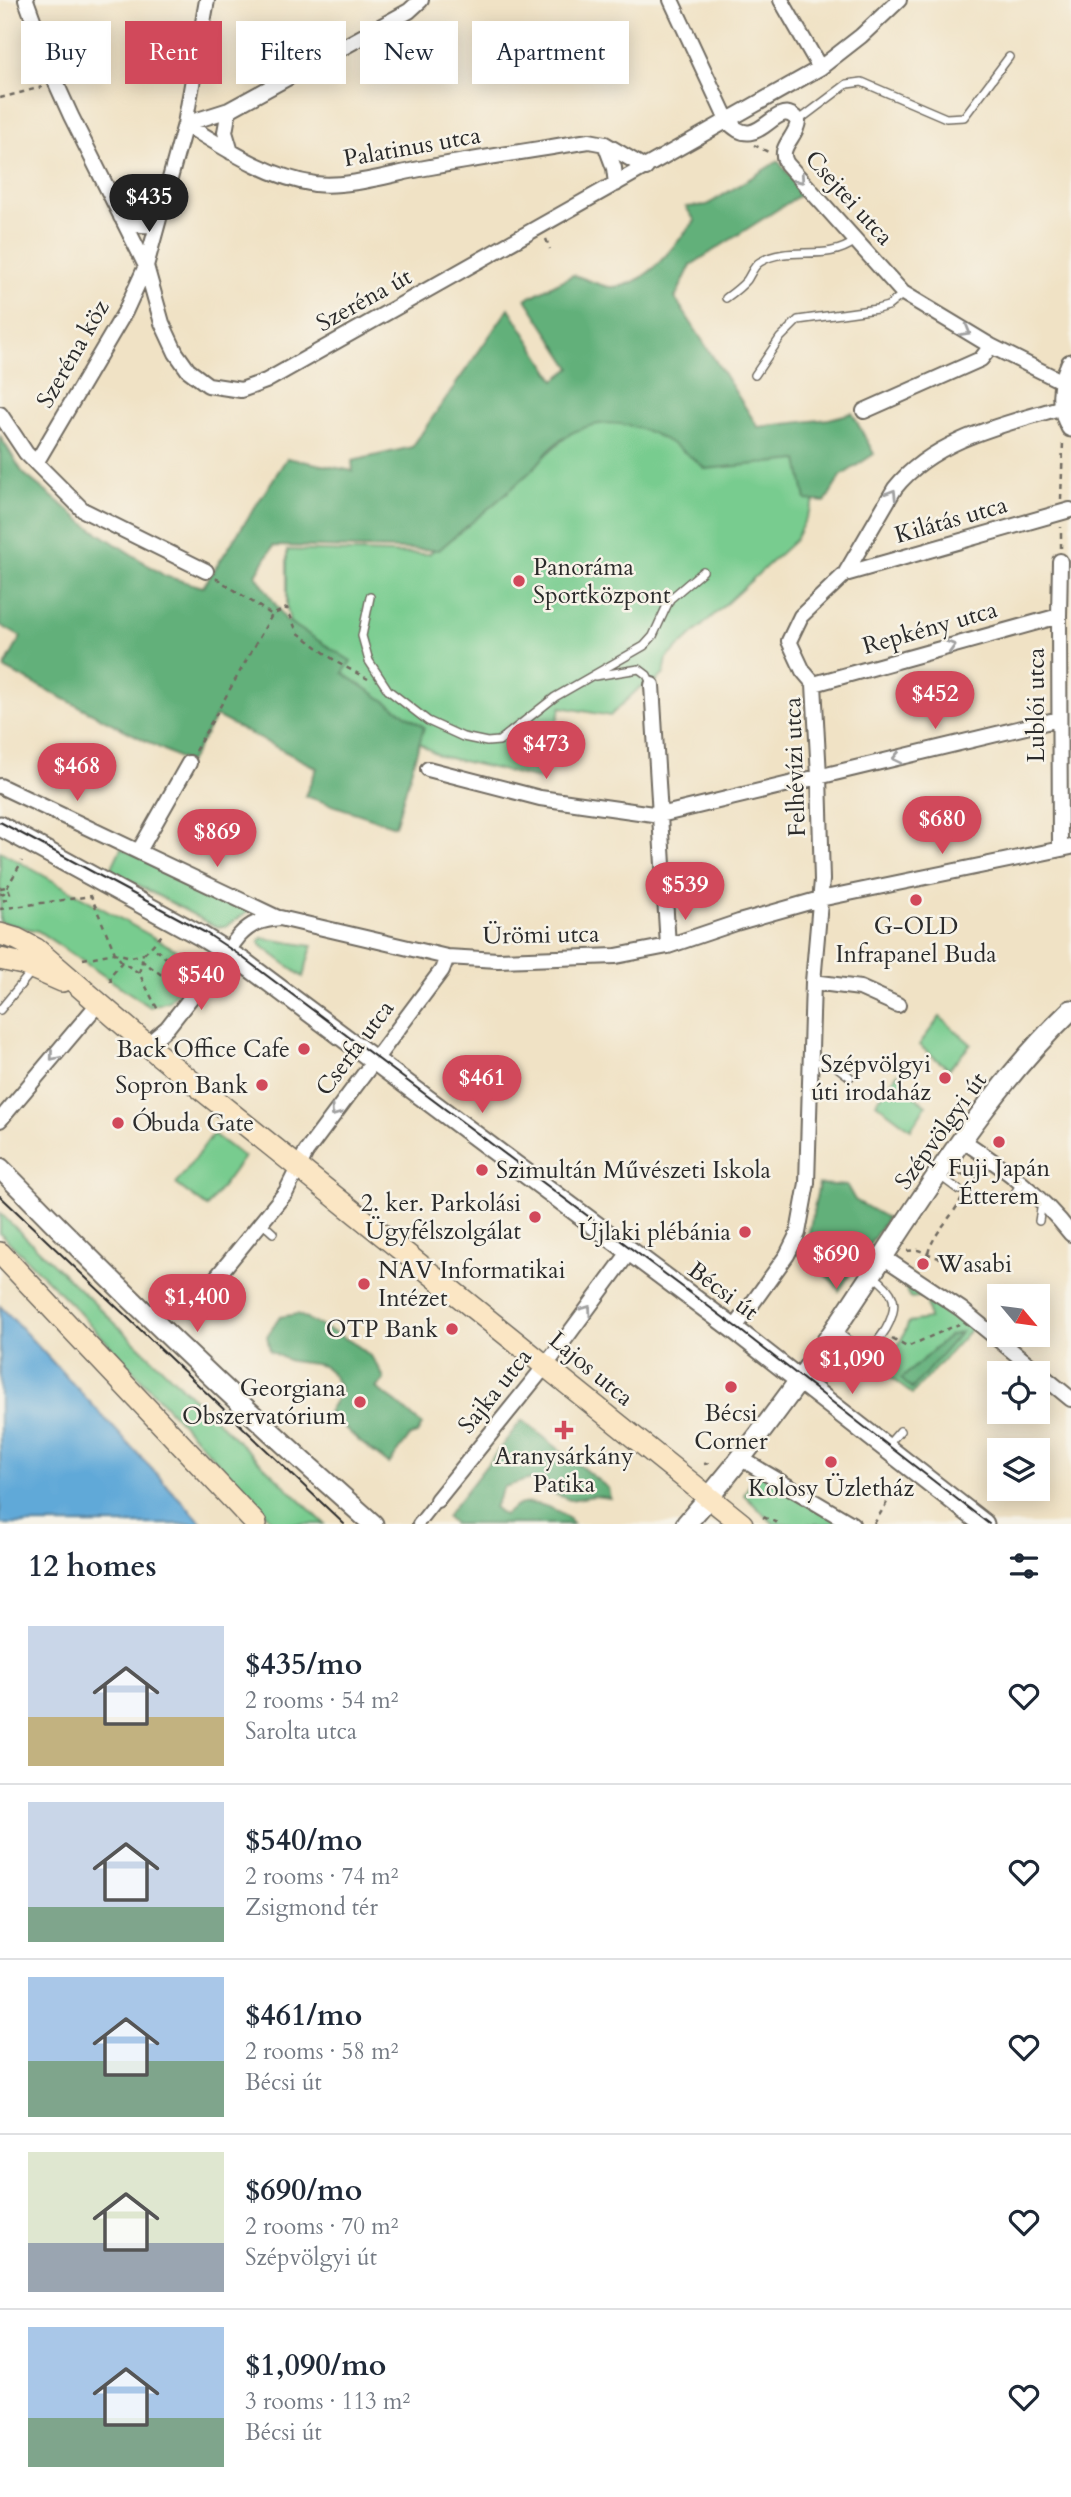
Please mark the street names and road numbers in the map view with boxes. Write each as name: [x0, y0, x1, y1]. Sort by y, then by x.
street label: Palatinus utca: [341, 119, 484, 175]
street label: Csejtei utca: [797, 143, 901, 253]
street label: Szeréna út: [310, 260, 418, 340]
street label: Szeréna köz: [29, 293, 118, 414]
street label: Kilátás utca: [891, 488, 1012, 552]
street label: Repkény utca: [859, 593, 1002, 663]
street label: Lublói utca: [1020, 647, 1053, 762]
street label: Felhévízi utca: [776, 696, 814, 837]
street label: Ürömi utca: [482, 917, 600, 953]
street label: Cserfa utca: [308, 993, 402, 1103]
street label: Szépvölgyi út: [887, 1065, 995, 1196]
street label: Bécsi út: [681, 1254, 765, 1329]
street label: Lajos utca: [542, 1324, 641, 1415]
street label: Sajka utca: [450, 1341, 540, 1441]

